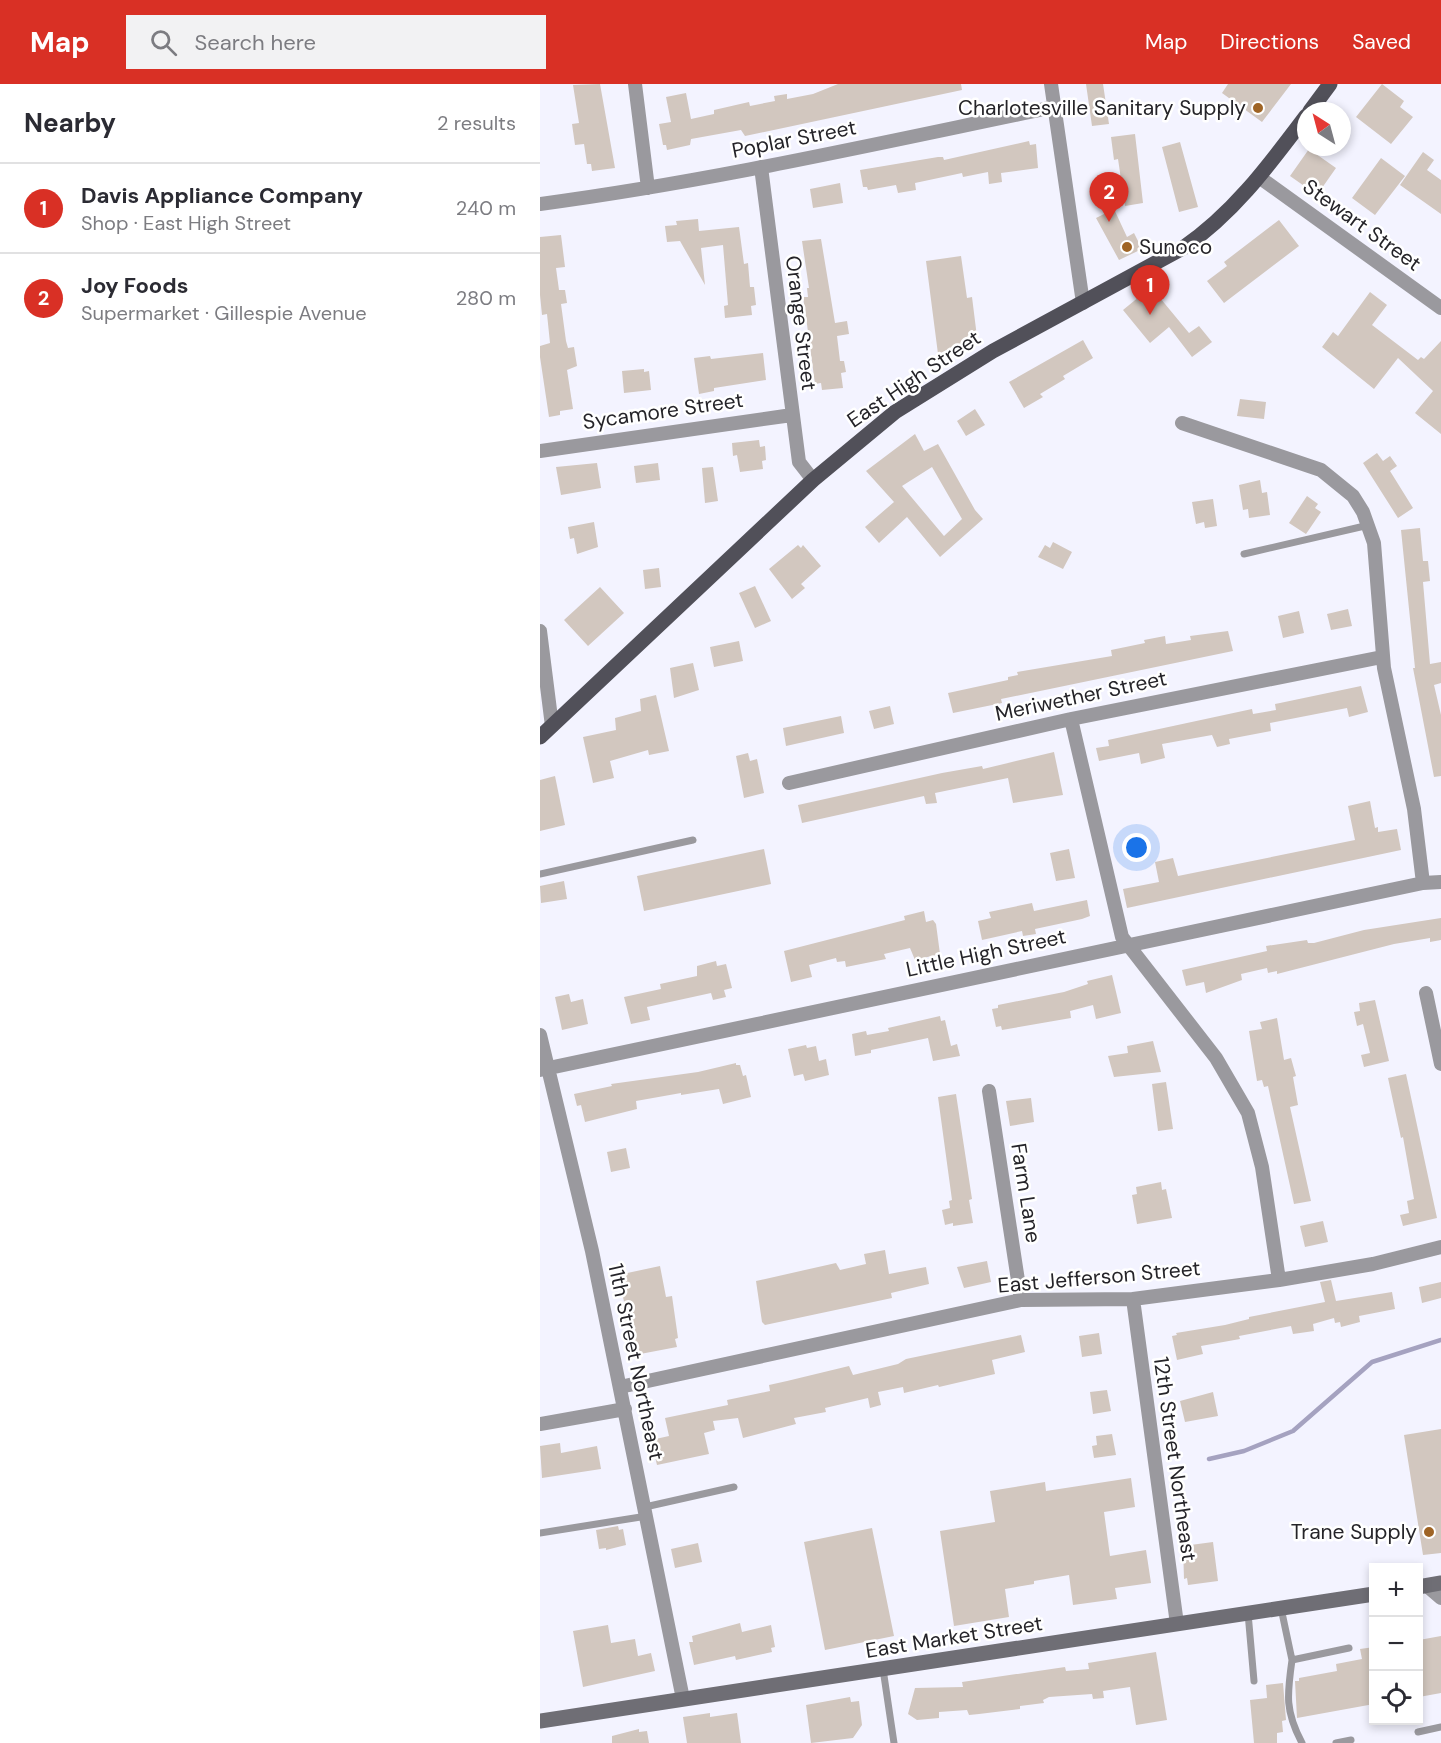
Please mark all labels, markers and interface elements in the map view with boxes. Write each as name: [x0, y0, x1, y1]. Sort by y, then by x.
search box: [126, 15, 546, 69]
text: Map: [30, 24, 90, 61]
icon: search: [147, 26, 180, 59]
text: Search here: [195, 28, 316, 57]
text: Map: [1145, 28, 1187, 56]
text: Directions: [1220, 28, 1319, 56]
text: Saved: [1352, 28, 1411, 56]
place label: Charlotesville Sanitary Supply: [958, 94, 1246, 122]
marker: Charlotesville Sanitary Supply: [1251, 101, 1265, 115]
north arrow: [1297, 102, 1351, 156]
text: Nearby: [24, 106, 116, 140]
text: 2 results: [437, 110, 516, 136]
street label: Poplar Street: [729, 113, 859, 165]
pin: 2: [1090, 172, 1128, 222]
street label: Stewart Street: [1297, 173, 1427, 277]
text: Davis Appliance Company: [81, 181, 363, 210]
text: 1: [40, 195, 47, 221]
text: 240 m: [456, 195, 516, 221]
text: Shop · East High Street: [81, 210, 291, 236]
place label: Sunoco: [1139, 233, 1212, 261]
marker: Sunoco: [1120, 240, 1134, 254]
street label: Orange Street: [779, 254, 823, 392]
pin: 1: [1130, 266, 1170, 315]
text: Joy Foods: [81, 271, 188, 300]
text: 2: [38, 285, 49, 311]
text: 280 m: [456, 285, 516, 311]
text: Supermarket · Gillespie Avenue: [81, 300, 367, 326]
street label: East High Street: [842, 324, 986, 434]
street label: Sycamore Street: [581, 386, 745, 436]
street label: Meriwether Street: [993, 664, 1169, 728]
your location: [1122, 833, 1151, 862]
street label: Little High Street: [903, 922, 1069, 984]
street label: Farm Lane: [1004, 1141, 1048, 1245]
street label: East Jefferson Street: [996, 1254, 1202, 1300]
street label: 11th Street Northeast: [601, 1261, 671, 1463]
street label: 12th Street Northeast: [1147, 1355, 1203, 1563]
place label: Trane Supply: [1291, 1518, 1417, 1546]
marker: Trane Supply: [1422, 1525, 1436, 1539]
map controls: [1369, 1563, 1423, 1725]
button: +: [1369, 1563, 1423, 1617]
street label: East Market Street: [864, 1609, 1044, 1665]
button: −: [1369, 1617, 1423, 1671]
button: locate: [1369, 1671, 1423, 1725]

